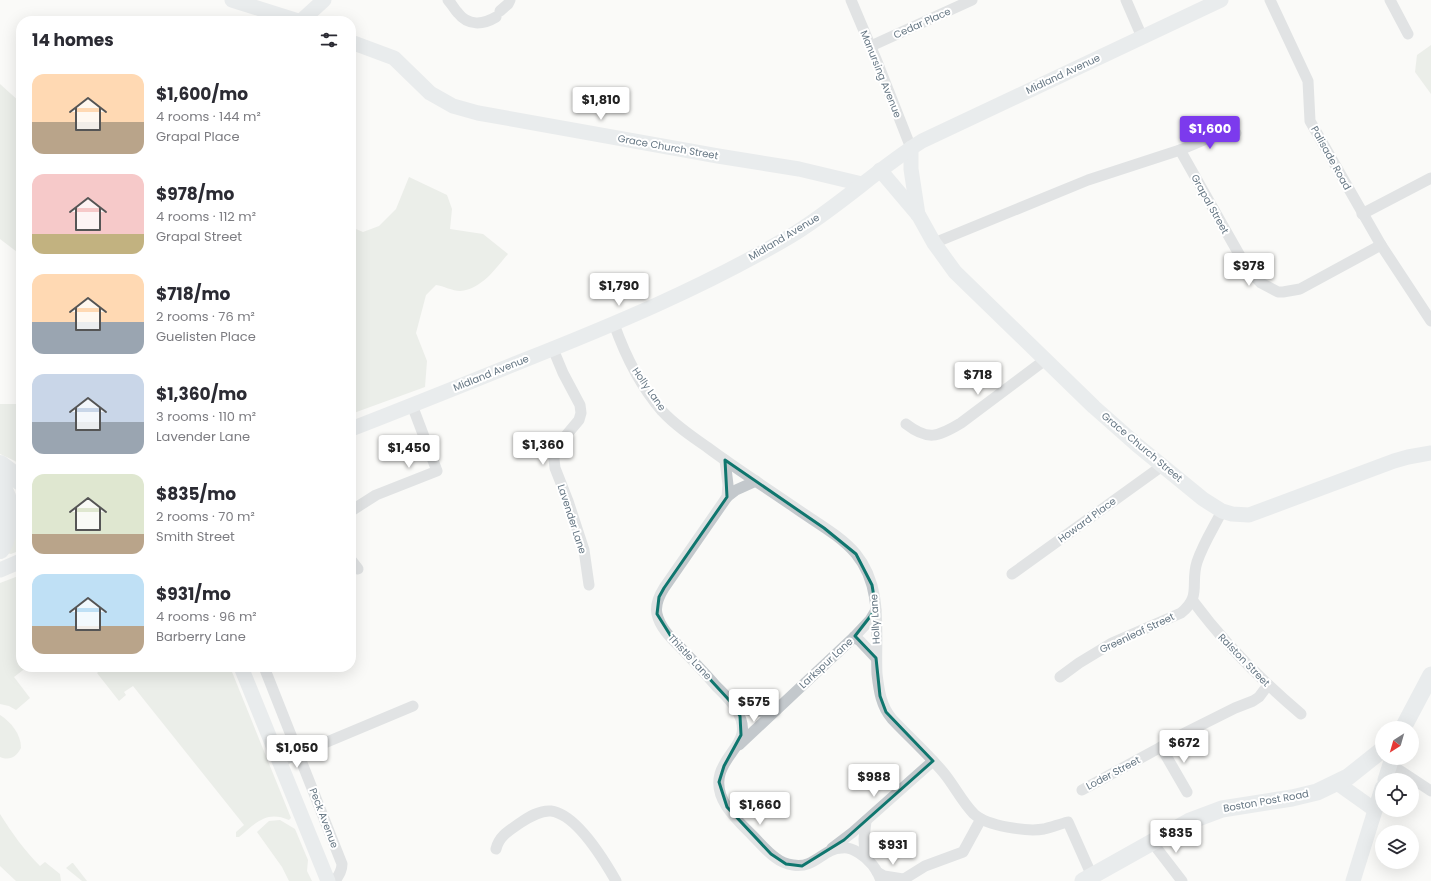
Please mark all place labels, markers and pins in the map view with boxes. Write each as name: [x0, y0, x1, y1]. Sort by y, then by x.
pin: $1,810: [568, 87, 634, 121]
pin: $1,600: [1177, 116, 1243, 150]
pin: $978: [1225, 253, 1273, 287]
pin: $1,790: [586, 273, 652, 307]
pin: $718: [954, 362, 1002, 396]
pin: $1,360: [510, 432, 576, 466]
pin: $1,450: [376, 435, 442, 469]
pin: $575: [730, 689, 778, 723]
pin: $672: [1160, 730, 1208, 764]
pin: $1,050: [264, 735, 330, 769]
pin: $988: [850, 764, 898, 798]
pin: $1,660: [727, 792, 793, 826]
pin: $835: [1152, 820, 1200, 854]
pin: $931: [869, 832, 917, 866]

